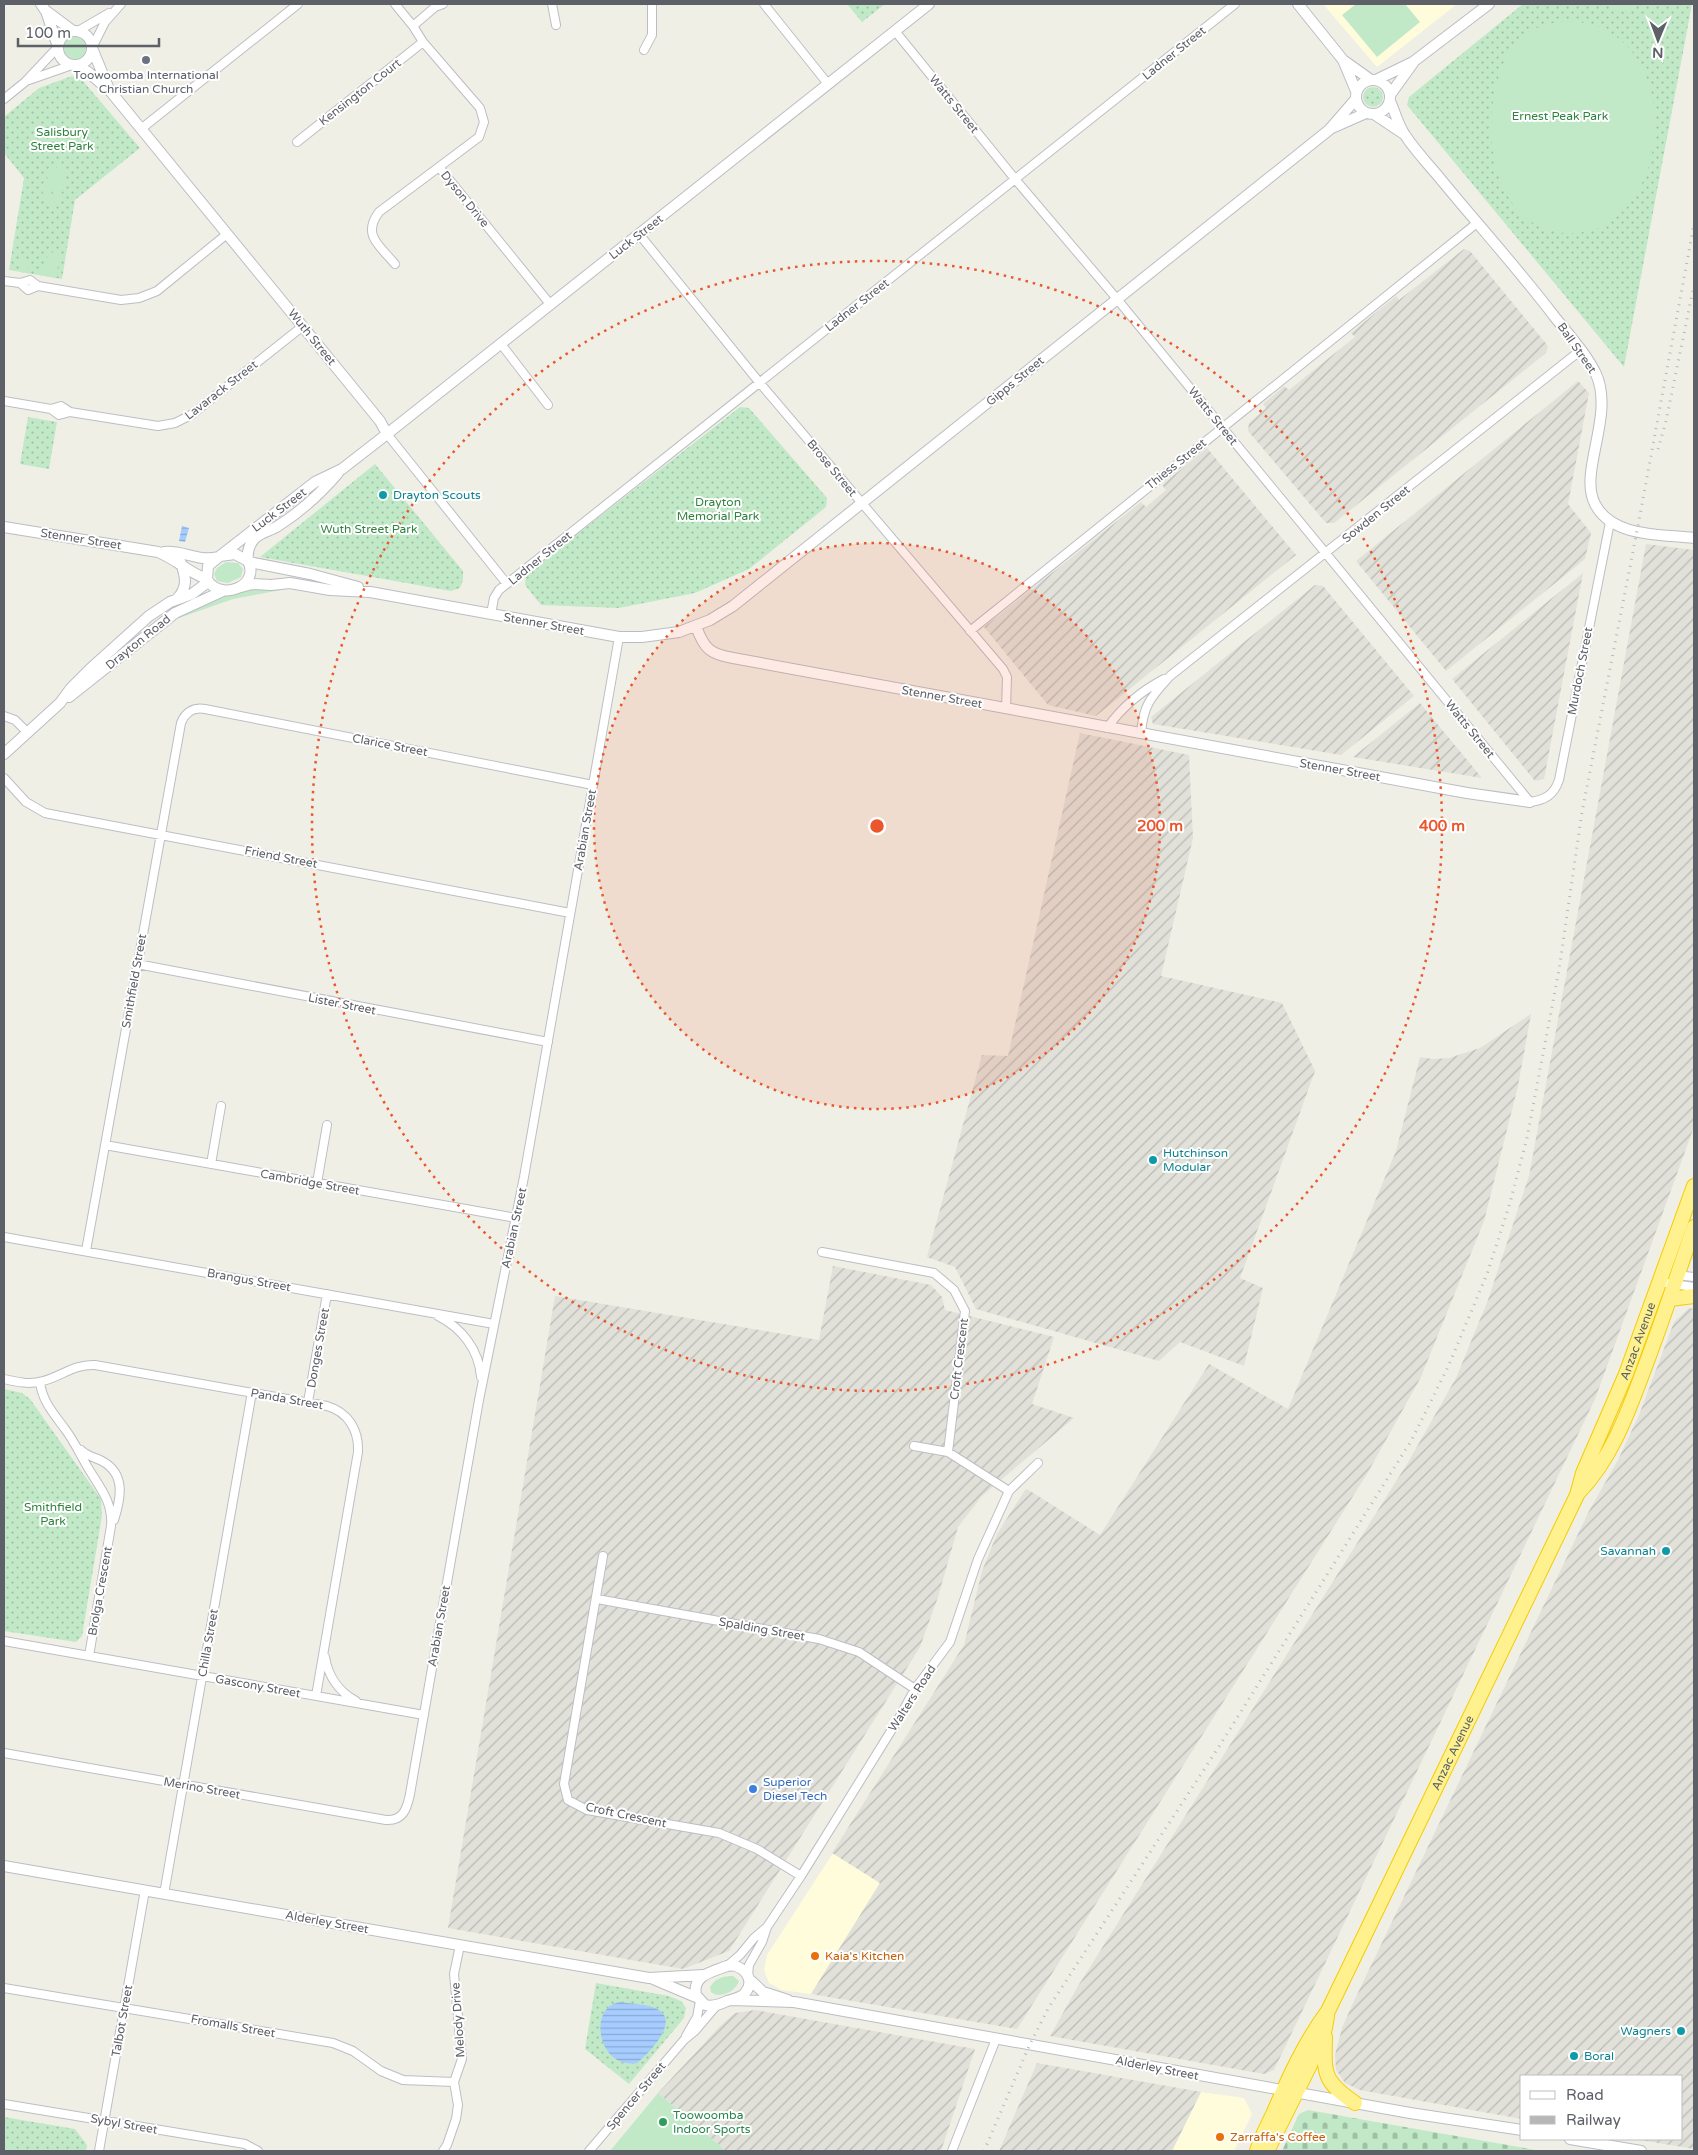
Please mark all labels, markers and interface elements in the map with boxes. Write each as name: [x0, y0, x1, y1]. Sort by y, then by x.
scale bar: [18, 15, 159, 47]
north arrow: [1633, 15, 1683, 65]
street label: Ladner Street: [1140, 23, 1209, 83]
text: 100 m: [25, 24, 71, 42]
text: N: [1652, 44, 1664, 61]
marker: Toowoomba International Christian Church: [140, 54, 152, 66]
street label: Kensington Court: [316, 55, 404, 128]
place label: Toowoomba International Christian Church: [73, 68, 219, 96]
street label: Watts Street: [926, 72, 982, 136]
park label: Ernest Peak Park: [1512, 109, 1609, 123]
park label: Salisbury Street Park: [30, 125, 94, 153]
street label: Dyson Drive: [438, 168, 492, 230]
street label: Luck Street: [606, 211, 666, 262]
street label: Ladner Street: [822, 275, 892, 334]
street label: Wuth Street: [285, 306, 339, 368]
street label: Ball Street: [1555, 320, 1600, 376]
street label: Gipps Street: [983, 353, 1047, 409]
street label: Lavarack Street: [182, 357, 260, 423]
street label: Watts Street: [1185, 384, 1241, 448]
street label: Thiess Street: [1143, 435, 1209, 492]
street label: Brose Street: [804, 437, 860, 500]
street label: Sowden Street: [1339, 482, 1413, 546]
street label: Luck Street: [249, 485, 309, 535]
place label: Drayton Scouts: [393, 488, 481, 502]
marker: Drayton Scouts: [377, 489, 389, 501]
park label: Drayton Memorial Park: [677, 495, 760, 523]
park label: Wuth Street Park: [320, 522, 418, 536]
street label: Stenner Street: [39, 526, 123, 552]
street label: Ladner Street: [506, 528, 575, 588]
street label: Stenner Street: [502, 610, 586, 638]
street label: Drayton Road: [103, 612, 173, 672]
street label: Murdoch Street: [1565, 626, 1595, 716]
street label: Stenner Street: [900, 683, 984, 711]
street label: Watts Street: [1442, 697, 1498, 761]
street label: Clarice Street: [351, 731, 429, 759]
street label: Stenner Street: [1298, 756, 1382, 784]
street label: Arabian Street: [571, 788, 599, 872]
centre of rings: [868, 817, 886, 835]
text: 200 m: [1137, 817, 1183, 835]
text: 400 m: [1419, 817, 1465, 835]
street label: Friend Street: [244, 843, 319, 871]
street label: Smithfield Street: [119, 932, 149, 1029]
street label: Lister Street: [307, 991, 378, 1018]
place label: Hutchinson Modular: [1163, 1146, 1228, 1174]
marker: Hutchinson Modular: [1147, 1154, 1159, 1166]
street label: Cambridge Street: [259, 1166, 361, 1198]
street label: Arabian Street: [499, 1186, 529, 1270]
street label: Brangus Street: [206, 1266, 292, 1294]
street label: Anzac Avenue: [1617, 1300, 1658, 1382]
street label: Donges Street: [304, 1307, 332, 1389]
street label: Croft Crescent: [947, 1317, 971, 1401]
street label: Panda Street: [250, 1386, 325, 1412]
park label: Smithfield Park: [24, 1500, 82, 1528]
place label: Savannah: [1600, 1544, 1656, 1558]
street label: Brolga Crescent: [85, 1545, 115, 1637]
marker: Savannah: [1660, 1545, 1672, 1557]
street label: Arabian Street: [425, 1584, 453, 1668]
street label: Chilla Street: [195, 1608, 221, 1678]
street label: Spalding Street: [718, 1615, 807, 1644]
street label: Walters Road: [885, 1662, 939, 1734]
street label: Gascony Street: [214, 1672, 302, 1700]
street label: Anzac Avenue: [1429, 1713, 1477, 1793]
street label: Merino Street: [162, 1774, 242, 1802]
place label: Superior Diesel Tech: [763, 1775, 827, 1803]
marker: Superior Diesel Tech: [747, 1783, 759, 1795]
street label: Croft Crescent: [584, 1800, 668, 1830]
street label: Alderley Street: [284, 1908, 370, 1936]
place label: Kaia's Kitchen: [825, 1949, 904, 1963]
marker: Kaia's Kitchen: [809, 1950, 821, 1962]
street label: Melody Drive: [448, 1982, 468, 2058]
street label: Talbot Street: [109, 1983, 135, 2058]
street label: Fromalls Street: [190, 2012, 277, 2040]
place label: Wagners: [1621, 2024, 1671, 2038]
marker: Wagners: [1675, 2025, 1687, 2037]
place label: Boral: [1584, 2049, 1614, 2063]
marker: Boral: [1568, 2050, 1580, 2062]
street label: Alderley Street: [1114, 2053, 1200, 2083]
street label: Spencer Street: [604, 2059, 669, 2133]
legend: [1520, 2075, 1683, 2140]
text: Road: [1566, 2086, 1604, 2104]
place label: Toowoomba Indoor Sports: [673, 2108, 751, 2136]
street label: Sybyl Street: [89, 2111, 159, 2137]
text: Railway: [1566, 2111, 1621, 2129]
marker: Toowoomba Indoor Sports: [657, 2116, 669, 2128]
place label: Zarraffa's Coffee: [1230, 2130, 1326, 2144]
marker: Zarraffa's Coffee: [1214, 2131, 1226, 2143]

